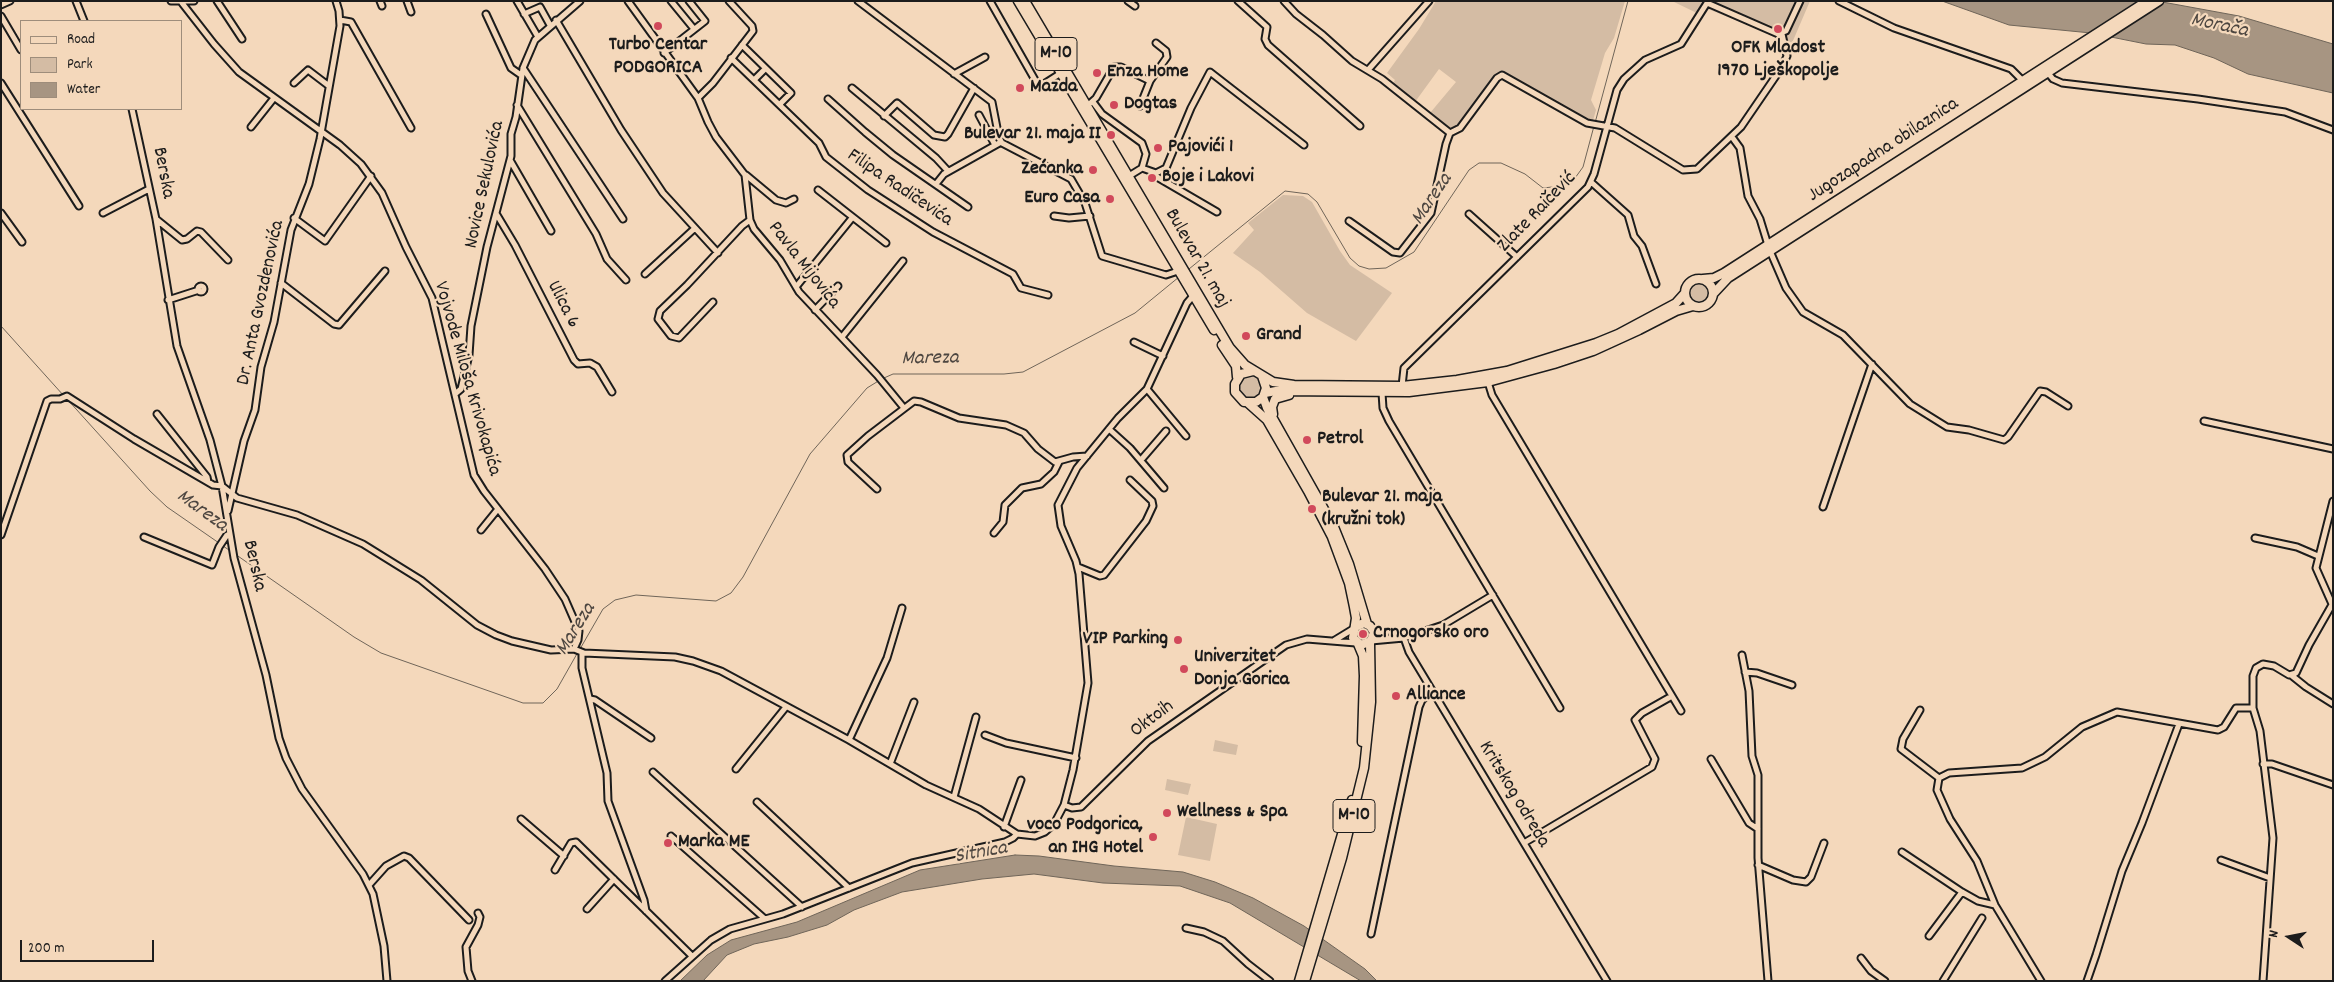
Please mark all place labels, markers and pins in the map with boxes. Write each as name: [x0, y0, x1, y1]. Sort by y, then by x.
marker: Turbo Centar PODGORICA: [652, 20, 664, 32]
marker: OFK Mladost 1970 Lješkopolje: [1772, 23, 1784, 35]
place label: Turbo Centar PODGORICA: [609, 34, 707, 81]
place label: OFK Mladost 1970 Lješkopolje: [1717, 37, 1839, 84]
place label: Enza Home: [1107, 61, 1189, 85]
marker: Enza Home: [1091, 67, 1103, 79]
place label: Mazda: [1030, 76, 1077, 100]
marker: Mazda: [1014, 82, 1026, 94]
place label: Dogtas: [1124, 93, 1177, 117]
marker: Dogtas: [1108, 99, 1120, 111]
place label: Bulevar 21. maja II: [964, 123, 1101, 147]
marker: Bulevar 21. maja II: [1105, 129, 1117, 141]
place label: Pajovići 1: [1168, 136, 1233, 160]
marker: Pajovići 1: [1152, 142, 1164, 154]
place label: Zećanka: [1021, 158, 1083, 182]
marker: Zećanka: [1087, 164, 1099, 176]
place label: Boje i Lakovi: [1162, 166, 1254, 190]
marker: Boje i Lakovi: [1146, 172, 1158, 184]
place label: Euro Casa: [1024, 187, 1100, 211]
marker: Euro Casa: [1104, 193, 1116, 205]
place label: Grand: [1256, 324, 1302, 348]
marker: Grand: [1240, 330, 1252, 342]
place label: Petrol: [1317, 428, 1363, 452]
marker: Petrol: [1301, 434, 1313, 446]
place label: Bulevar 21. maja (kružni tok): [1322, 486, 1442, 533]
marker: Bulevar 21. maja (kružni tok): [1306, 503, 1318, 515]
place label: Crnogorsko oro: [1373, 622, 1489, 646]
place label: VIP Parking: [1083, 628, 1168, 652]
marker: Crnogorsko oro: [1357, 628, 1369, 640]
marker: VIP Parking: [1172, 634, 1184, 646]
place label: Univerzitet Donja Gorica: [1194, 646, 1289, 693]
marker: Univerzitet Donja Gorica: [1178, 663, 1190, 675]
place label: Alliance: [1406, 684, 1466, 708]
marker: Alliance: [1390, 690, 1402, 702]
place label: Wellness & Spa: [1177, 801, 1287, 825]
marker: Wellness & Spa: [1161, 807, 1173, 819]
place label: voco Podgorica, an IHG Hotel: [1027, 814, 1143, 861]
place label: Marka ME: [678, 831, 749, 855]
marker: voco Podgorica, an IHG Hotel: [1147, 831, 1159, 843]
marker: Marka ME: [662, 837, 674, 849]

